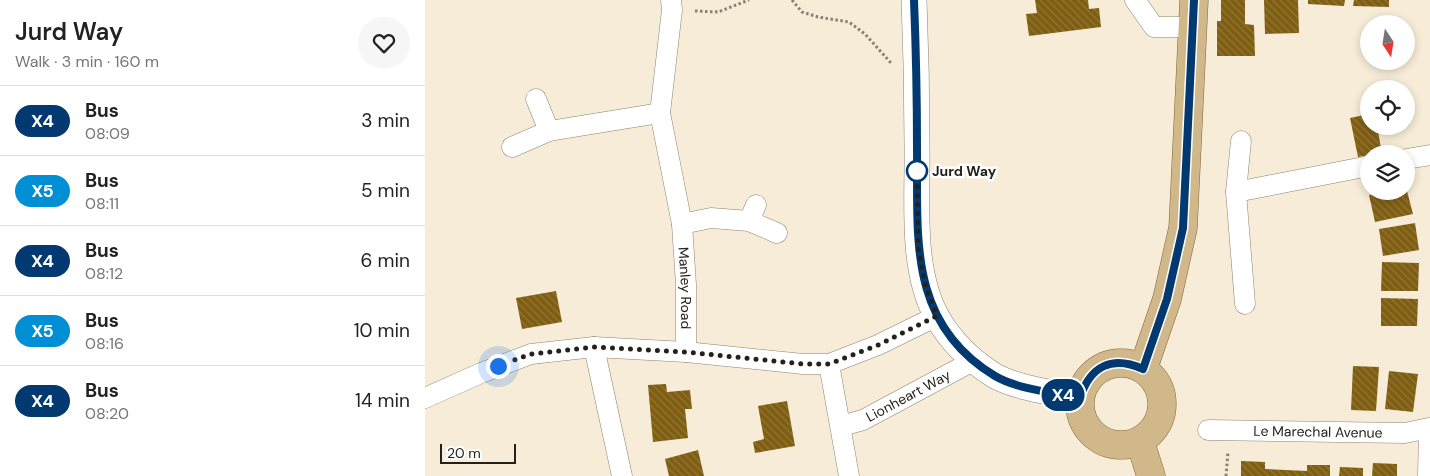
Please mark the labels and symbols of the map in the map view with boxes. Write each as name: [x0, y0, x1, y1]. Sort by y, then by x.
north arrow: [1360, 15, 1415, 70]
marker: Jurd Way: [906, 160, 928, 182]
place label: Jurd Way: [932, 162, 997, 180]
street label: Manley Road: [675, 246, 695, 329]
your location: [486, 354, 511, 379]
street label: Lionheart Way: [863, 366, 954, 426]
line badge: X4: [1041, 379, 1085, 411]
street label: Le Marechal Avenue: [1253, 422, 1383, 442]
scale bar: [440, 441, 516, 464]

